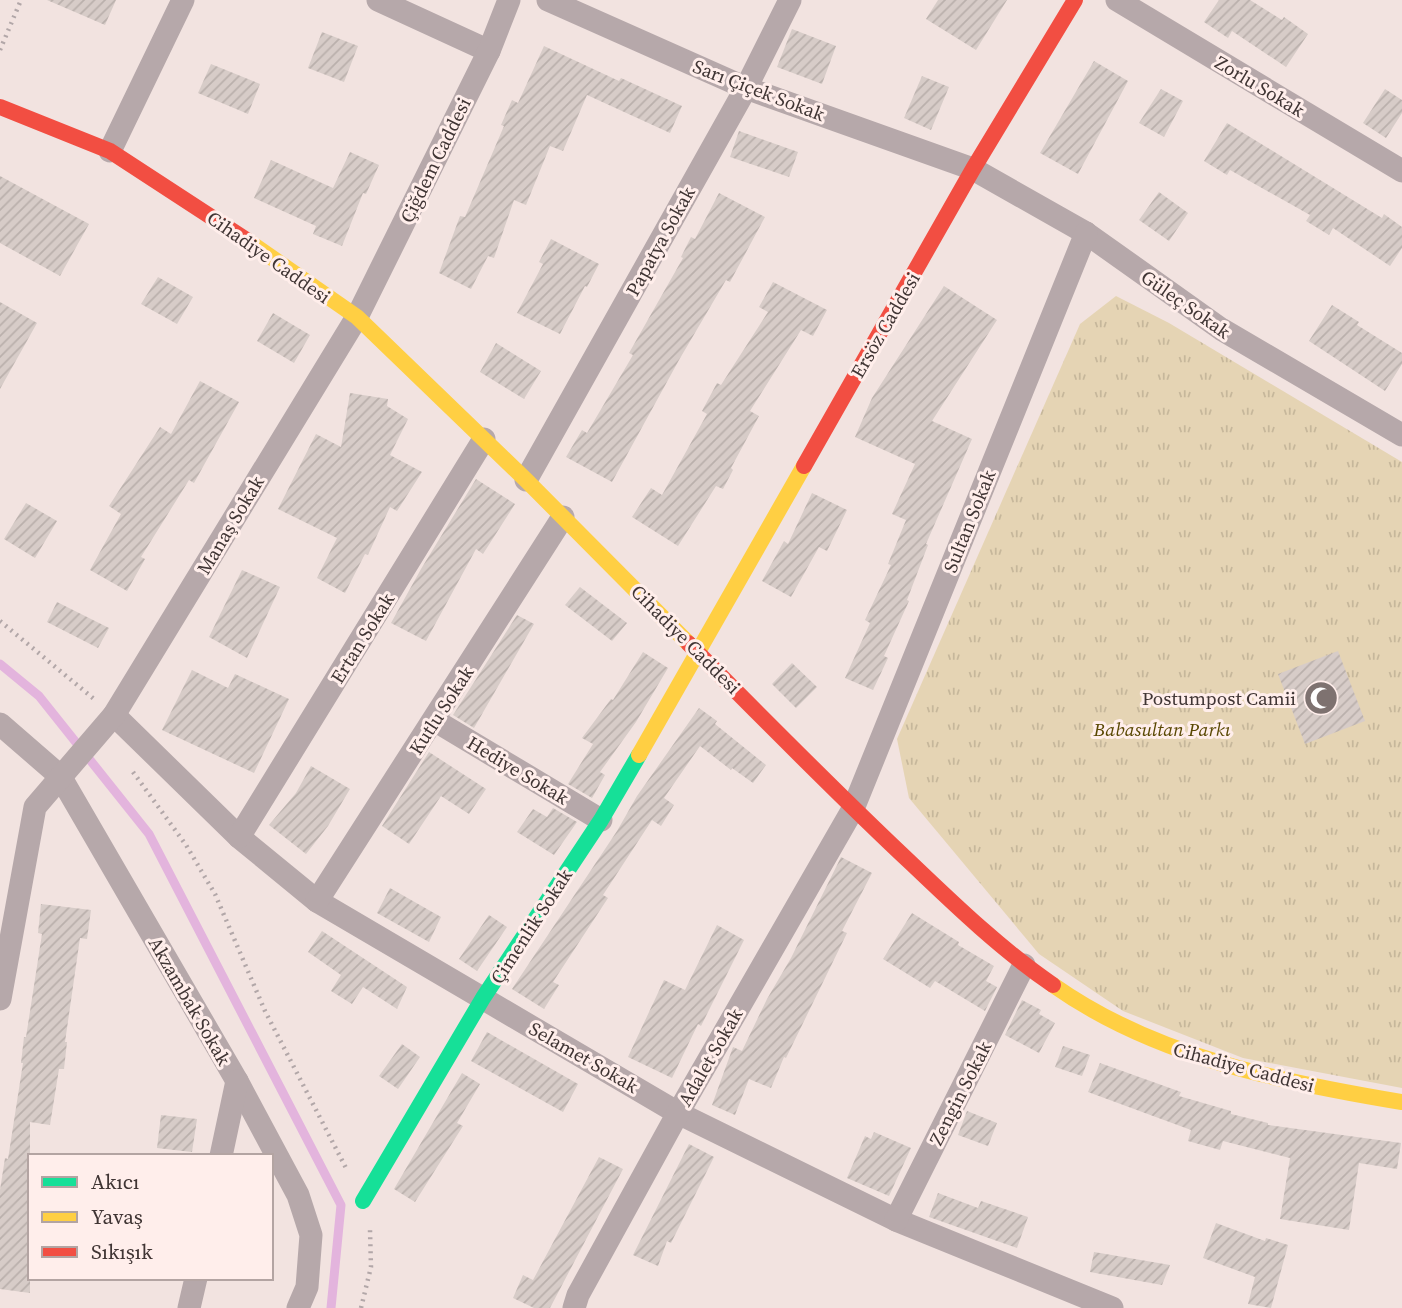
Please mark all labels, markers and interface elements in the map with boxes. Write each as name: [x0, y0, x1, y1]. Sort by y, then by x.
street label: Zorlu Sokak: [1210, 49, 1310, 123]
street label: Sarı Çiçek Sokak: [689, 53, 829, 127]
street label: Çiğdem Caddesi: [393, 93, 477, 227]
street label: Papatya Sokak: [619, 181, 701, 300]
street label: Cihadiye Caddesi: [202, 205, 336, 309]
street label: Güleç Sokak: [1136, 264, 1236, 345]
street label: Ersöz Caddesi: [844, 267, 926, 383]
street label: Sultan Sokak: [937, 465, 1002, 576]
street label: Manaş Sokak: [190, 470, 270, 579]
street label: Cihadiye Caddesi: [625, 578, 747, 700]
street label: Ertan Sokak: [324, 587, 400, 688]
street label: Kutlu Sokak: [403, 660, 480, 759]
mosque icon: Postumpost Camii: [1302, 679, 1340, 717]
place label: Postumpost Camii: [1142, 685, 1296, 711]
park label: Babasultan Parkı: [1093, 716, 1231, 742]
street label: Hediye Sokak: [462, 729, 574, 811]
street label: Çimenlik Sokak: [484, 863, 578, 989]
street label: Akzambak Sokak: [143, 932, 238, 1070]
street label: Adalet Sokak: [672, 1003, 749, 1111]
street label: Selamet Sokak: [525, 1015, 644, 1099]
street label: Zengin Sokak: [923, 1036, 998, 1149]
street label: Cihadiye Caddesi: [1171, 1036, 1318, 1098]
legend: [28, 1154, 273, 1280]
text: Akıcı: [91, 1167, 139, 1196]
text: Yavaş: [91, 1202, 143, 1231]
text: Sıkışık: [91, 1237, 153, 1266]

